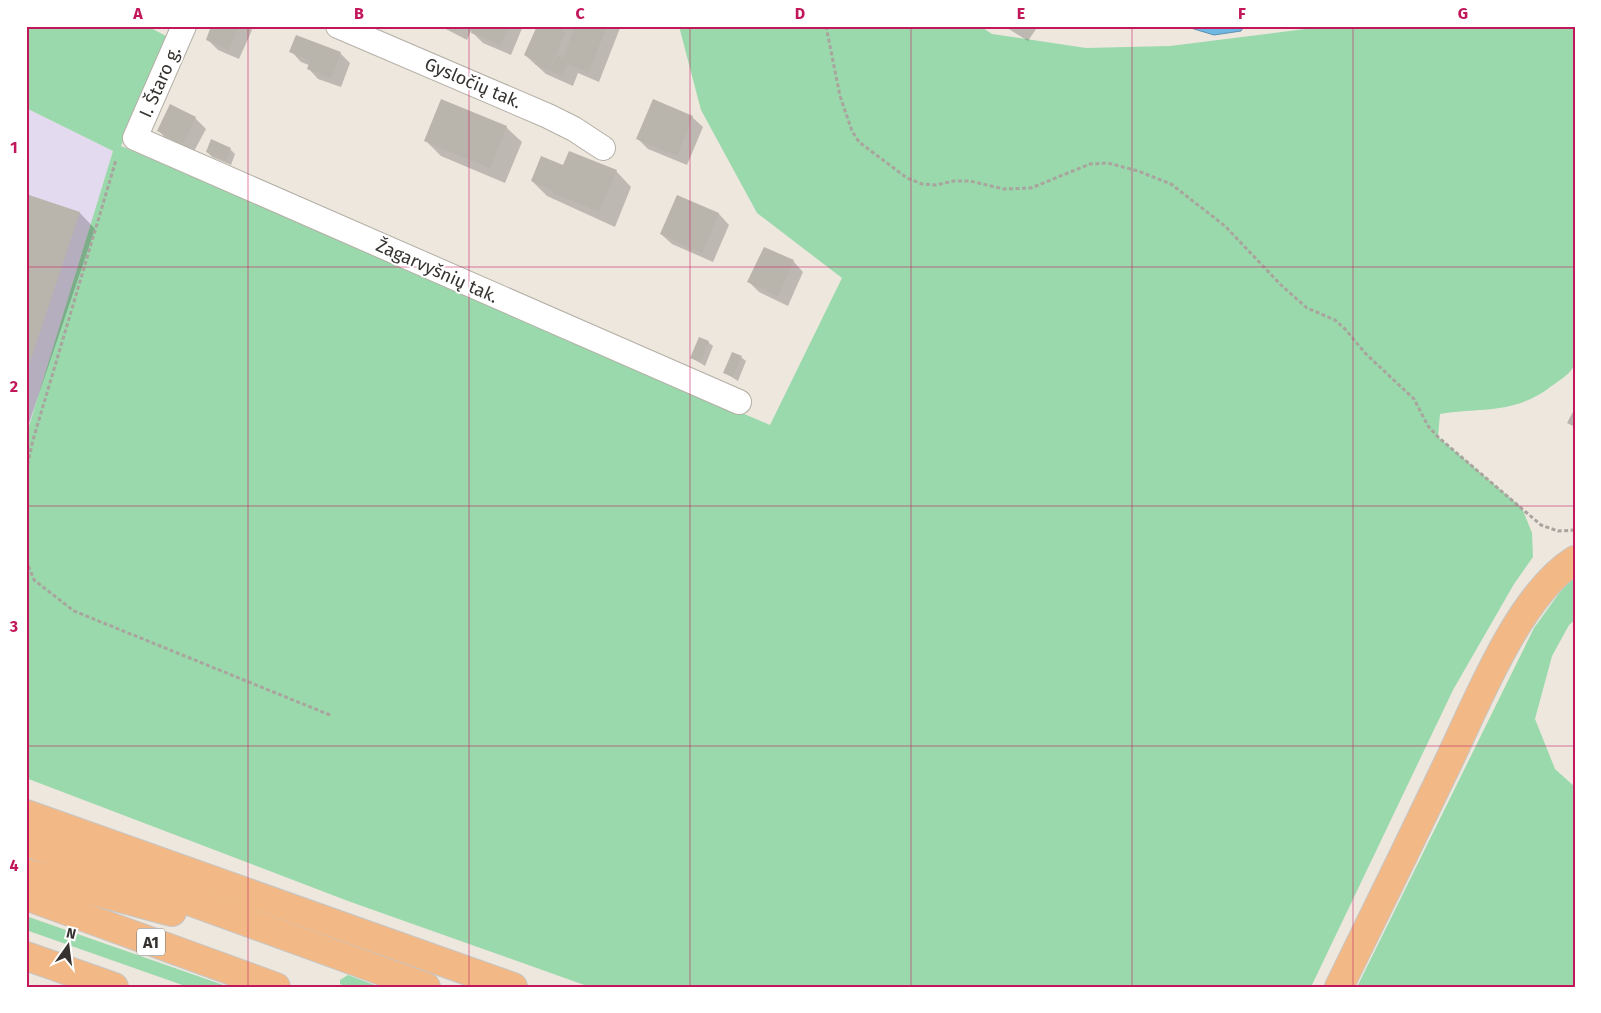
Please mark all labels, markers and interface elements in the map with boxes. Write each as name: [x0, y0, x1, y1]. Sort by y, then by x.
text: A: [132, 4, 143, 23]
text: B: [354, 4, 364, 23]
text: C: [575, 4, 585, 23]
text: D: [795, 4, 805, 23]
text: E: [1017, 4, 1025, 23]
text: F: [1238, 4, 1246, 23]
text: G: [1458, 4, 1468, 23]
street label: I. Štaro g.: [135, 43, 185, 121]
street label: Gysločių tak.: [421, 53, 525, 113]
text: 1: [10, 138, 18, 157]
street label: Žagarvyšnių tak.: [373, 234, 501, 308]
text: 2: [10, 377, 18, 396]
text: 3: [9, 617, 18, 636]
text: 4: [9, 856, 19, 875]
north arrow: [42, 920, 92, 970]
text: N: [64, 924, 78, 943]
road number: A1: [137, 929, 165, 956]

